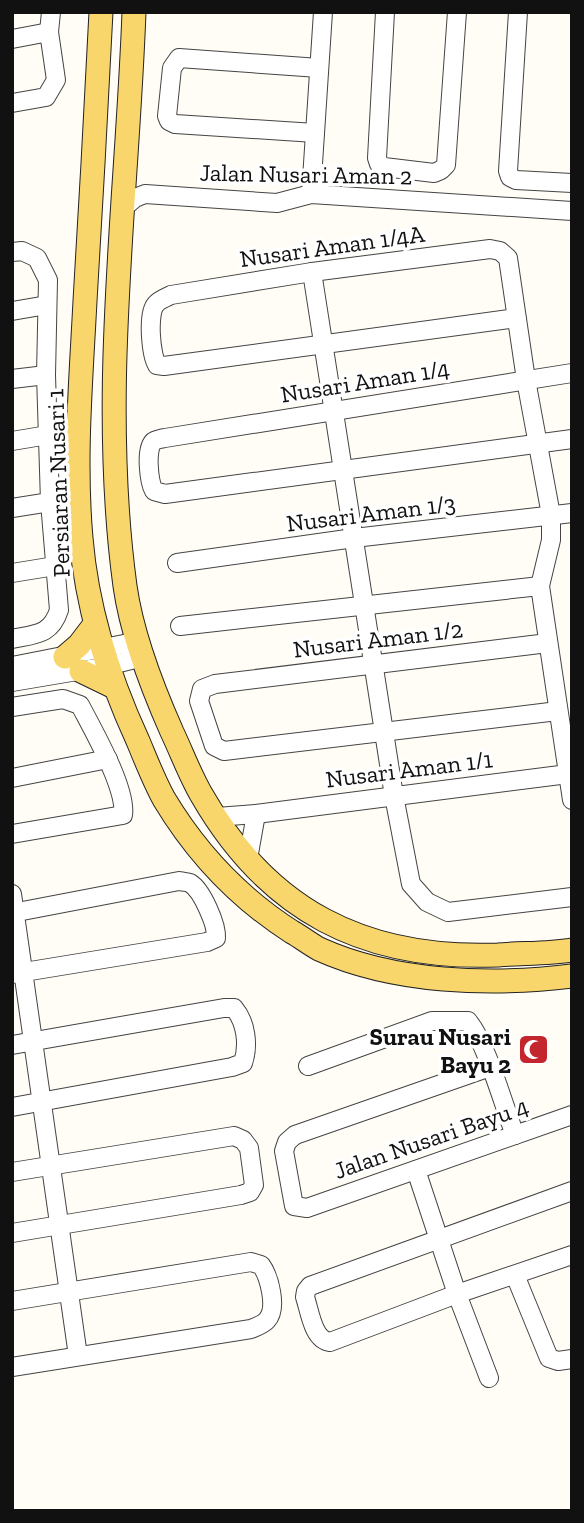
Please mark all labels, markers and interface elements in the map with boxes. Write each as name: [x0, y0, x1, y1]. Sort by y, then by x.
street label: Jalan Nusari Aman 2: [199, 158, 413, 190]
street label: Nusari Aman 1/4A: [238, 219, 427, 273]
street label: Nusari Aman 1/4: [279, 353, 452, 409]
street label: Persiaran Nusari 1: [40, 388, 76, 578]
street label: Nusari Aman 1/3: [285, 488, 457, 538]
street label: Nusari Aman 1/2: [291, 614, 465, 664]
street label: Nusari Aman 1/1: [324, 744, 494, 794]
place label: Surau Nusari Bayu 2: [370, 1022, 511, 1079]
mosque icon: Surau Nusari Bayu 2: [517, 1033, 551, 1067]
street label: Jalan Nusari Bayu 4: [330, 1091, 532, 1185]

